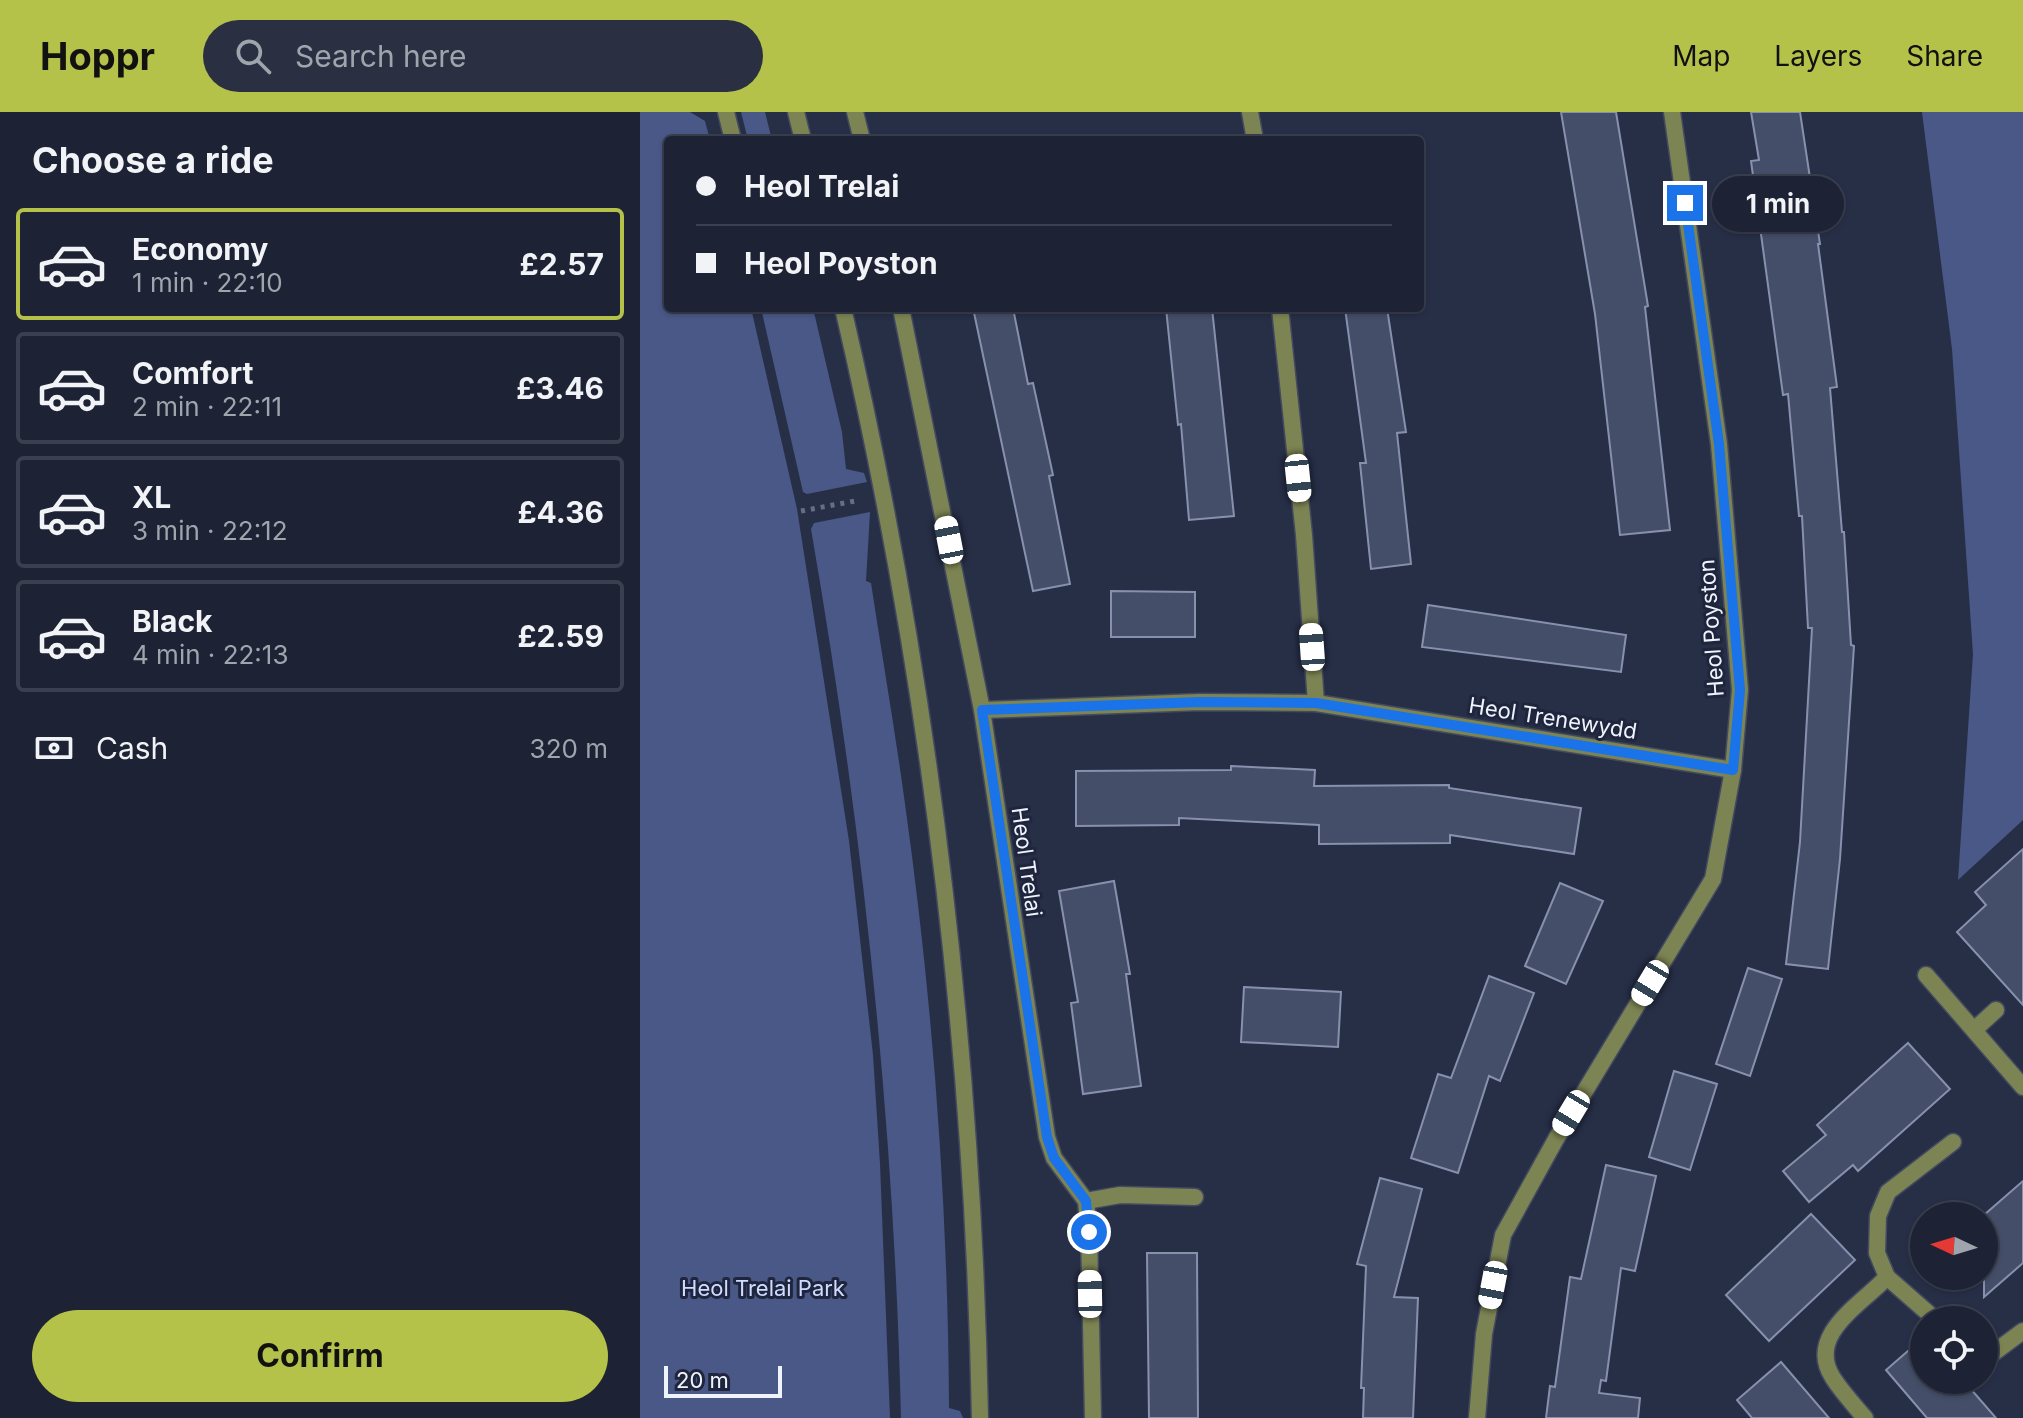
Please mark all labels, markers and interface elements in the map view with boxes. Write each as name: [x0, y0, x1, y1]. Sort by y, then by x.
search box: [203, 20, 763, 92]
text: Hoppr: [40, 33, 155, 79]
icon: search: [231, 34, 275, 78]
text: Search here: [295, 38, 467, 74]
text: Map: [1672, 39, 1730, 73]
text: Layers: [1774, 39, 1862, 73]
text: Share: [1906, 39, 1983, 73]
text: Choose a ride: [32, 138, 274, 182]
text: Heol Trelai: [744, 168, 899, 204]
callout: 1 min: [1713, 175, 1845, 231]
route end: [1667, 185, 1703, 221]
text: 1 min: [1746, 188, 1810, 219]
icon: car: [36, 228, 108, 300]
text: Economy: [132, 231, 268, 267]
text: Heol Poyston: [744, 245, 938, 281]
text: £2.57: [519, 246, 604, 282]
text: 1 min · 22:10: [132, 267, 283, 298]
icon: car: [36, 352, 108, 424]
text: Comfort: [132, 355, 253, 391]
text: £3.46: [516, 370, 604, 406]
text: 2 min · 22:11: [132, 391, 282, 422]
car: [1284, 453, 1312, 503]
icon: car: [36, 476, 108, 548]
text: XL: [132, 479, 171, 515]
text: £4.36: [517, 494, 604, 530]
car: [933, 514, 965, 566]
text: 3 min · 22:12: [132, 515, 288, 546]
street label: Heol Poyston: [1693, 558, 1729, 698]
icon: car: [36, 600, 108, 672]
text: Black: [132, 603, 212, 639]
text: £2.59: [517, 618, 604, 654]
car: [1298, 622, 1326, 672]
text: 4 min · 22:13: [132, 639, 289, 670]
street label: Heol Trenewydd: [1467, 692, 1639, 744]
icon: cash: [32, 726, 76, 770]
text: Cash: [96, 730, 168, 766]
text: 320 m: [530, 733, 608, 764]
street label: Heol Trelai: [1006, 805, 1048, 919]
car: [1627, 956, 1673, 1010]
car: [1548, 1086, 1594, 1140]
north arrow: [1910, 1202, 1998, 1290]
map controls: [1910, 1202, 1998, 1394]
route start: [1071, 1214, 1107, 1250]
car: [1477, 1259, 1509, 1311]
car: [1078, 1270, 1102, 1318]
park label: Heol Trelai Park: [681, 1275, 845, 1301]
button: locate: [1910, 1306, 1998, 1394]
button: Confirm: [32, 1310, 608, 1402]
scale bar: [664, 1362, 782, 1398]
text: 20 m: [676, 1367, 729, 1393]

